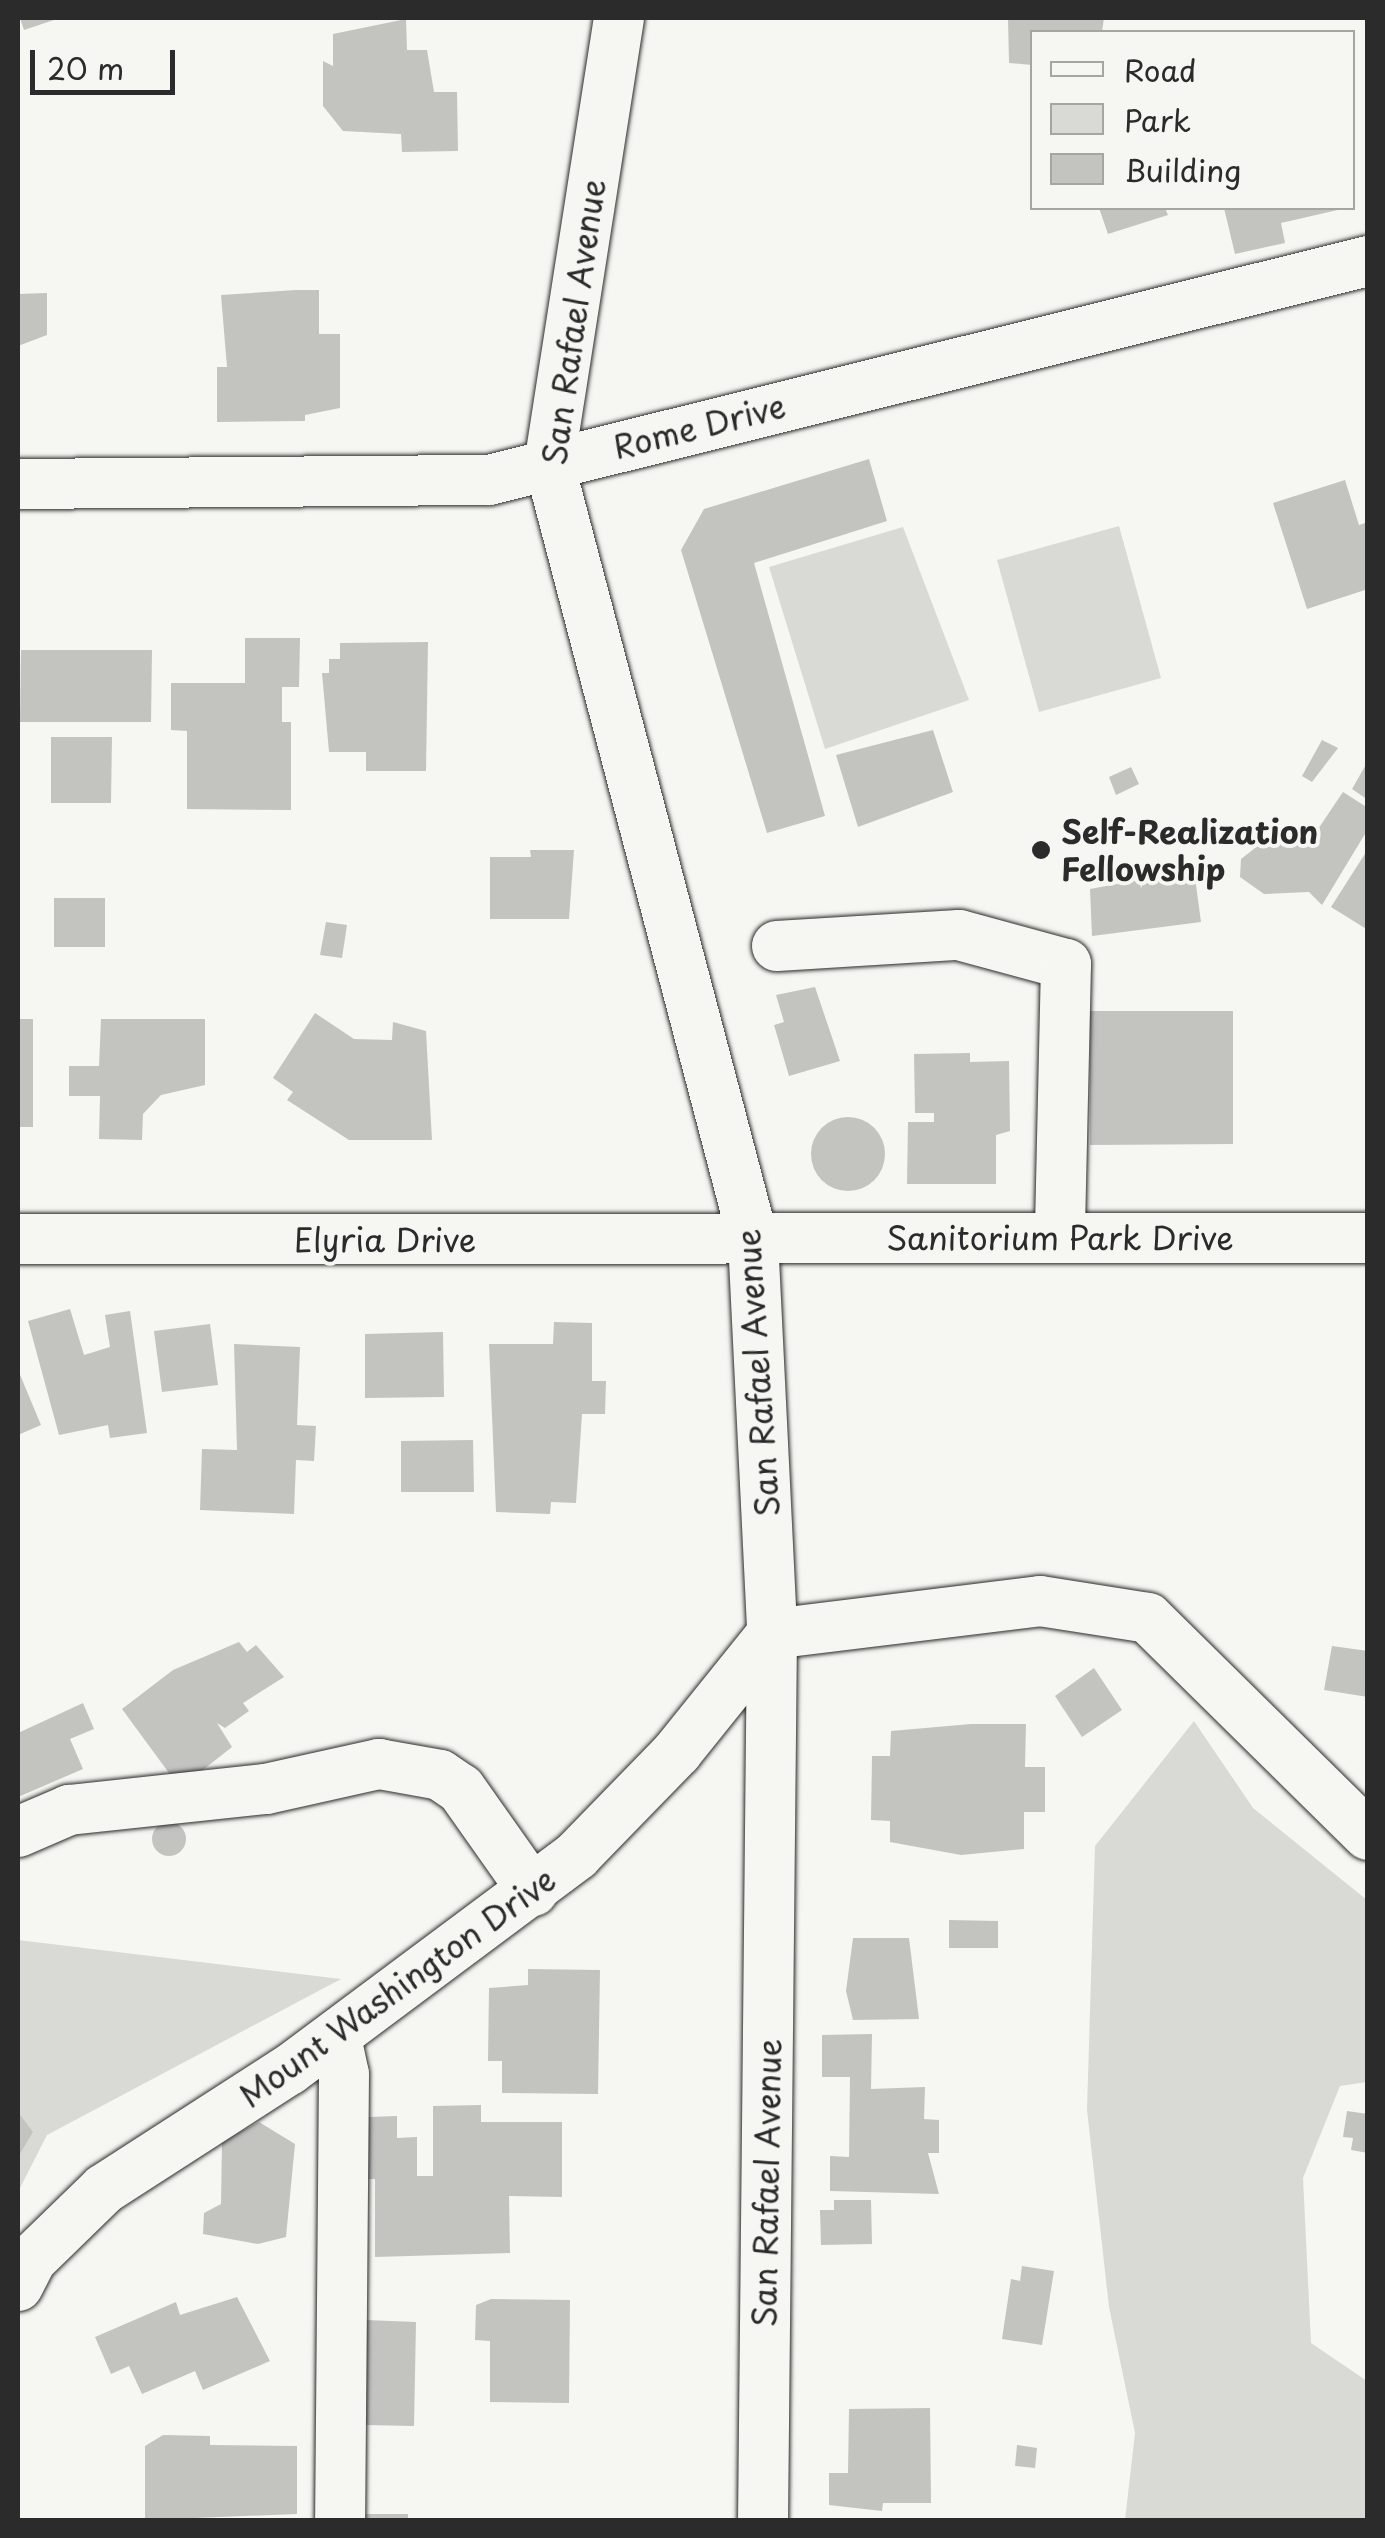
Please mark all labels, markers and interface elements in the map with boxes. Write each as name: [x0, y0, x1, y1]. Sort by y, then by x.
scale bar: [35, 30, 180, 92]
legend: [1030, 30, 1355, 210]
text: 20 m: [47, 45, 124, 90]
text: Road: [1124, 47, 1197, 92]
text: Park: [1124, 97, 1191, 142]
text: Building: [1124, 147, 1241, 192]
street label: San Rafael Avenue: [534, 178, 612, 466]
street label: Rome Drive: [609, 386, 789, 466]
place label: Self-Realization Fellowship: [1061, 813, 1318, 888]
marker: Self-Realization Fellowship: [1030, 839, 1052, 861]
street label: Sanitorium Park Drive: [887, 1218, 1233, 1256]
street label: Elyria Drive: [294, 1220, 476, 1258]
street label: San Rafael Avenue: [728, 1230, 786, 1516]
street label: Mount Washington Drive: [232, 1860, 562, 2114]
street label: San Rafael Avenue: [744, 2040, 788, 2326]

